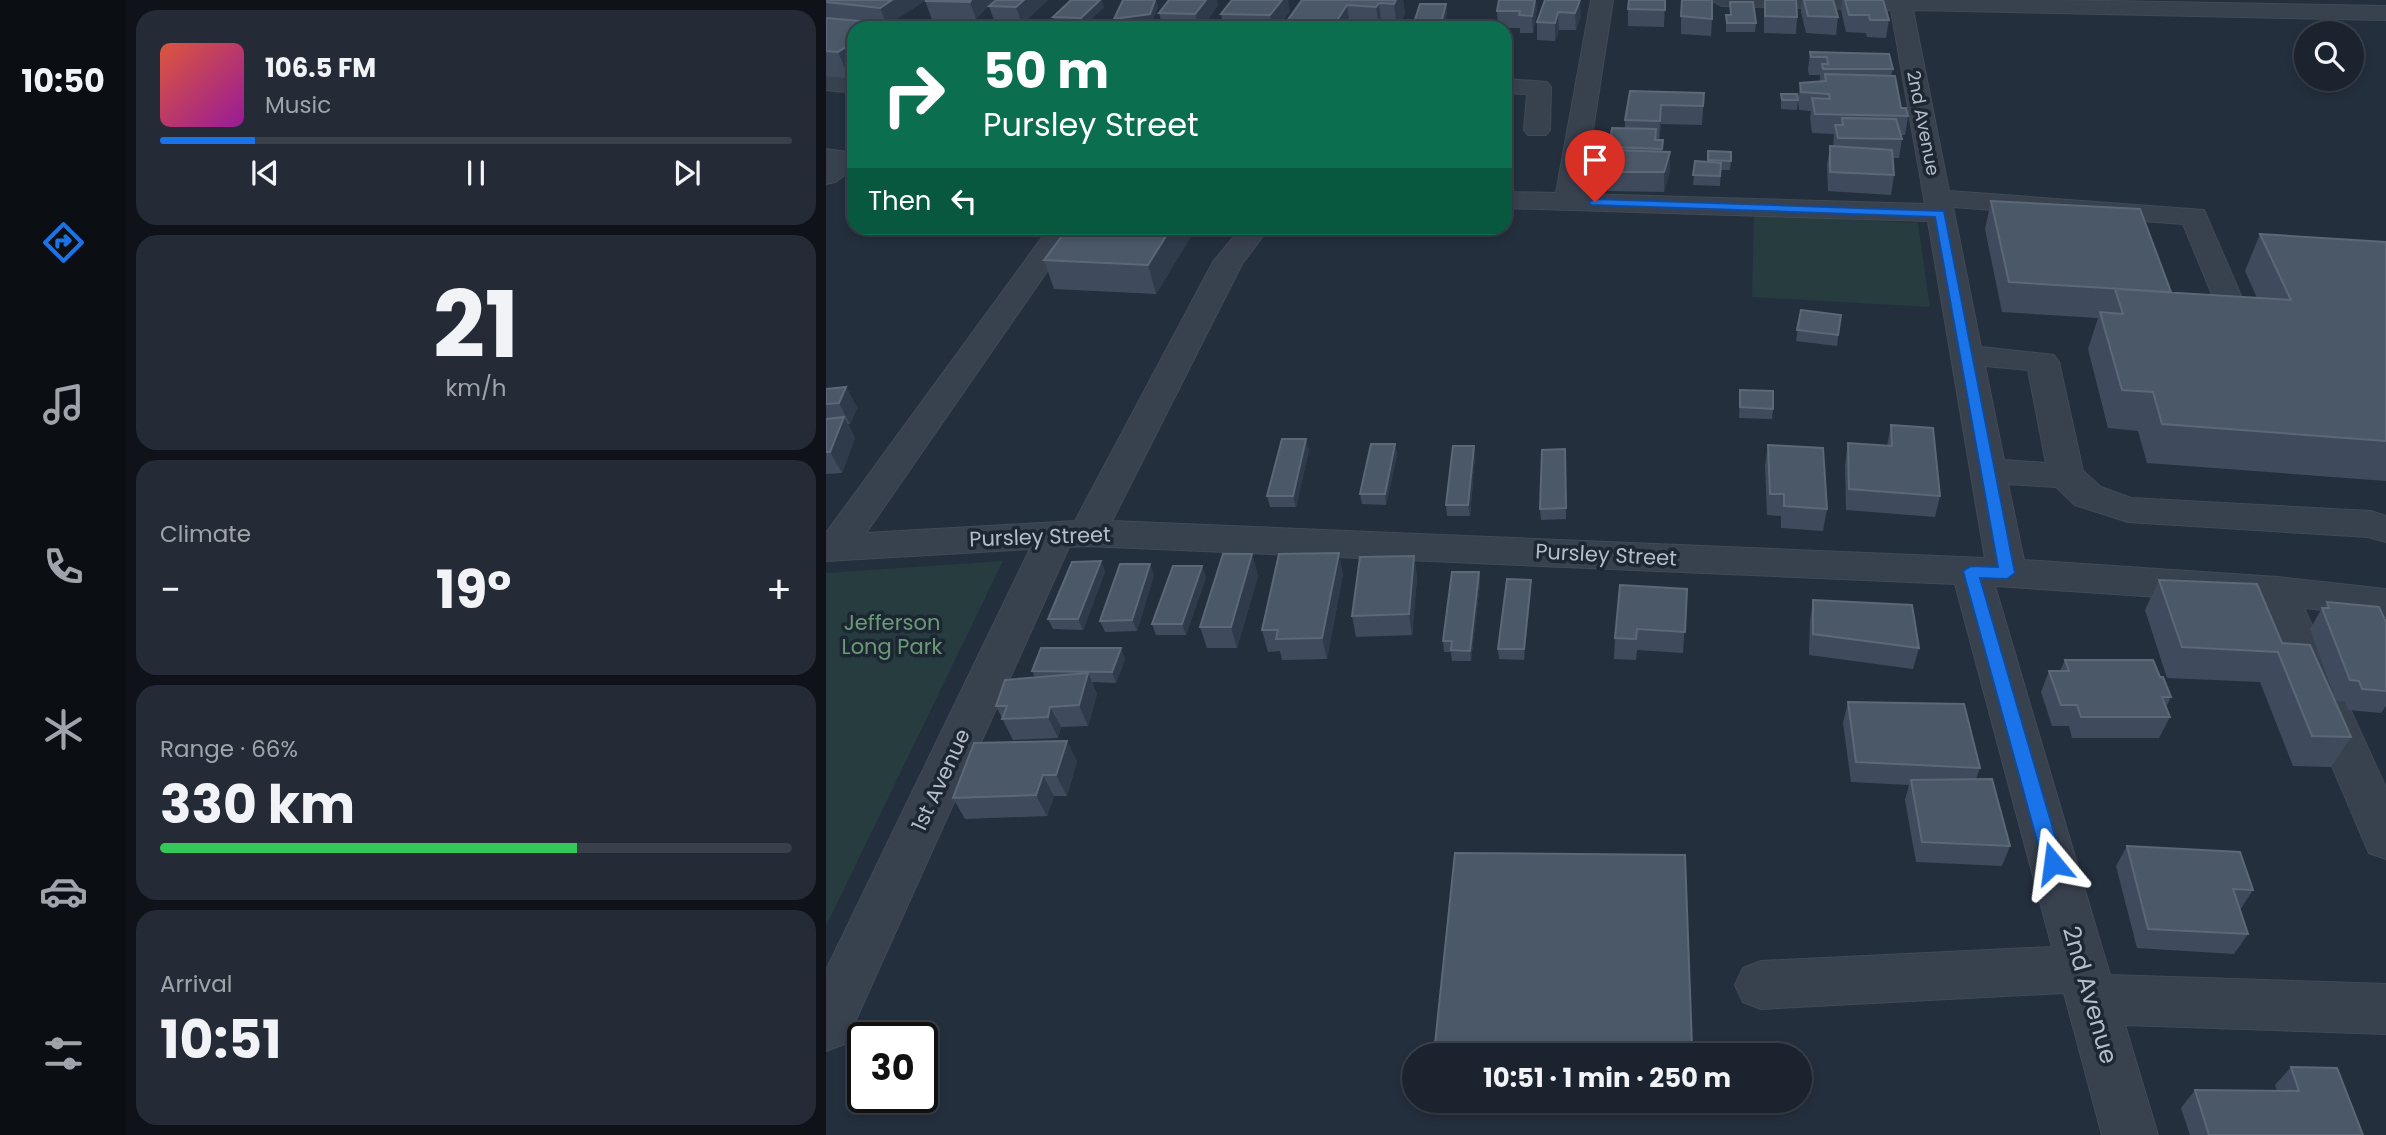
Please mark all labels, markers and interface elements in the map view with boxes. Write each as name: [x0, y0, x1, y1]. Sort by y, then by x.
map controls: [2294, 21, 2364, 91]
button: search: [2294, 21, 2364, 91]
text: 50 m: [983, 37, 1109, 105]
icon: right: [868, 49, 959, 140]
text: 106.5 FM: [265, 50, 376, 86]
text: 10:50: [21, 58, 105, 103]
street label: 2nd Avenue: [1901, 68, 1946, 178]
text: Music: [265, 89, 331, 121]
text: Pursley Street: [983, 102, 1199, 147]
pin: [1565, 130, 1625, 202]
icon: arrive: [1576, 141, 1614, 179]
icon: previous: [246, 154, 284, 192]
icon: pause: [457, 154, 495, 192]
icon: next: [668, 154, 706, 192]
icon: left: [945, 182, 983, 220]
text: Then: [868, 183, 931, 219]
icon: directions: [39, 218, 88, 267]
text: 21: [433, 261, 519, 389]
text: km/h: [445, 372, 507, 404]
icon: music: [39, 380, 88, 429]
text: Climate: [160, 518, 251, 550]
street label: Pursley Street: [969, 520, 1111, 553]
street label: Pursley Street: [1535, 536, 1677, 573]
icon: phone: [39, 542, 88, 591]
text: 19°: [436, 553, 511, 626]
text: −: [160, 563, 181, 616]
text: +: [766, 563, 792, 616]
park label: Jefferson Long Park: [842, 608, 943, 661]
icon: climate: [39, 705, 88, 754]
street label: 1st Avenue: [904, 724, 977, 836]
text: Range · 66%: [160, 733, 298, 765]
text: 330 km: [160, 768, 355, 841]
position arrow: [2016, 826, 2090, 900]
icon: car: [39, 867, 88, 916]
street label: 2nd Avenue: [2055, 922, 2126, 1068]
text: Arrival: [160, 968, 232, 1000]
text: 10:51: [160, 1003, 282, 1076]
speed limit sign: 30: [847, 1022, 938, 1113]
icon: filters: [39, 1029, 88, 1078]
text: 10:51 · 1 min · 250 m: [1483, 1060, 1731, 1096]

